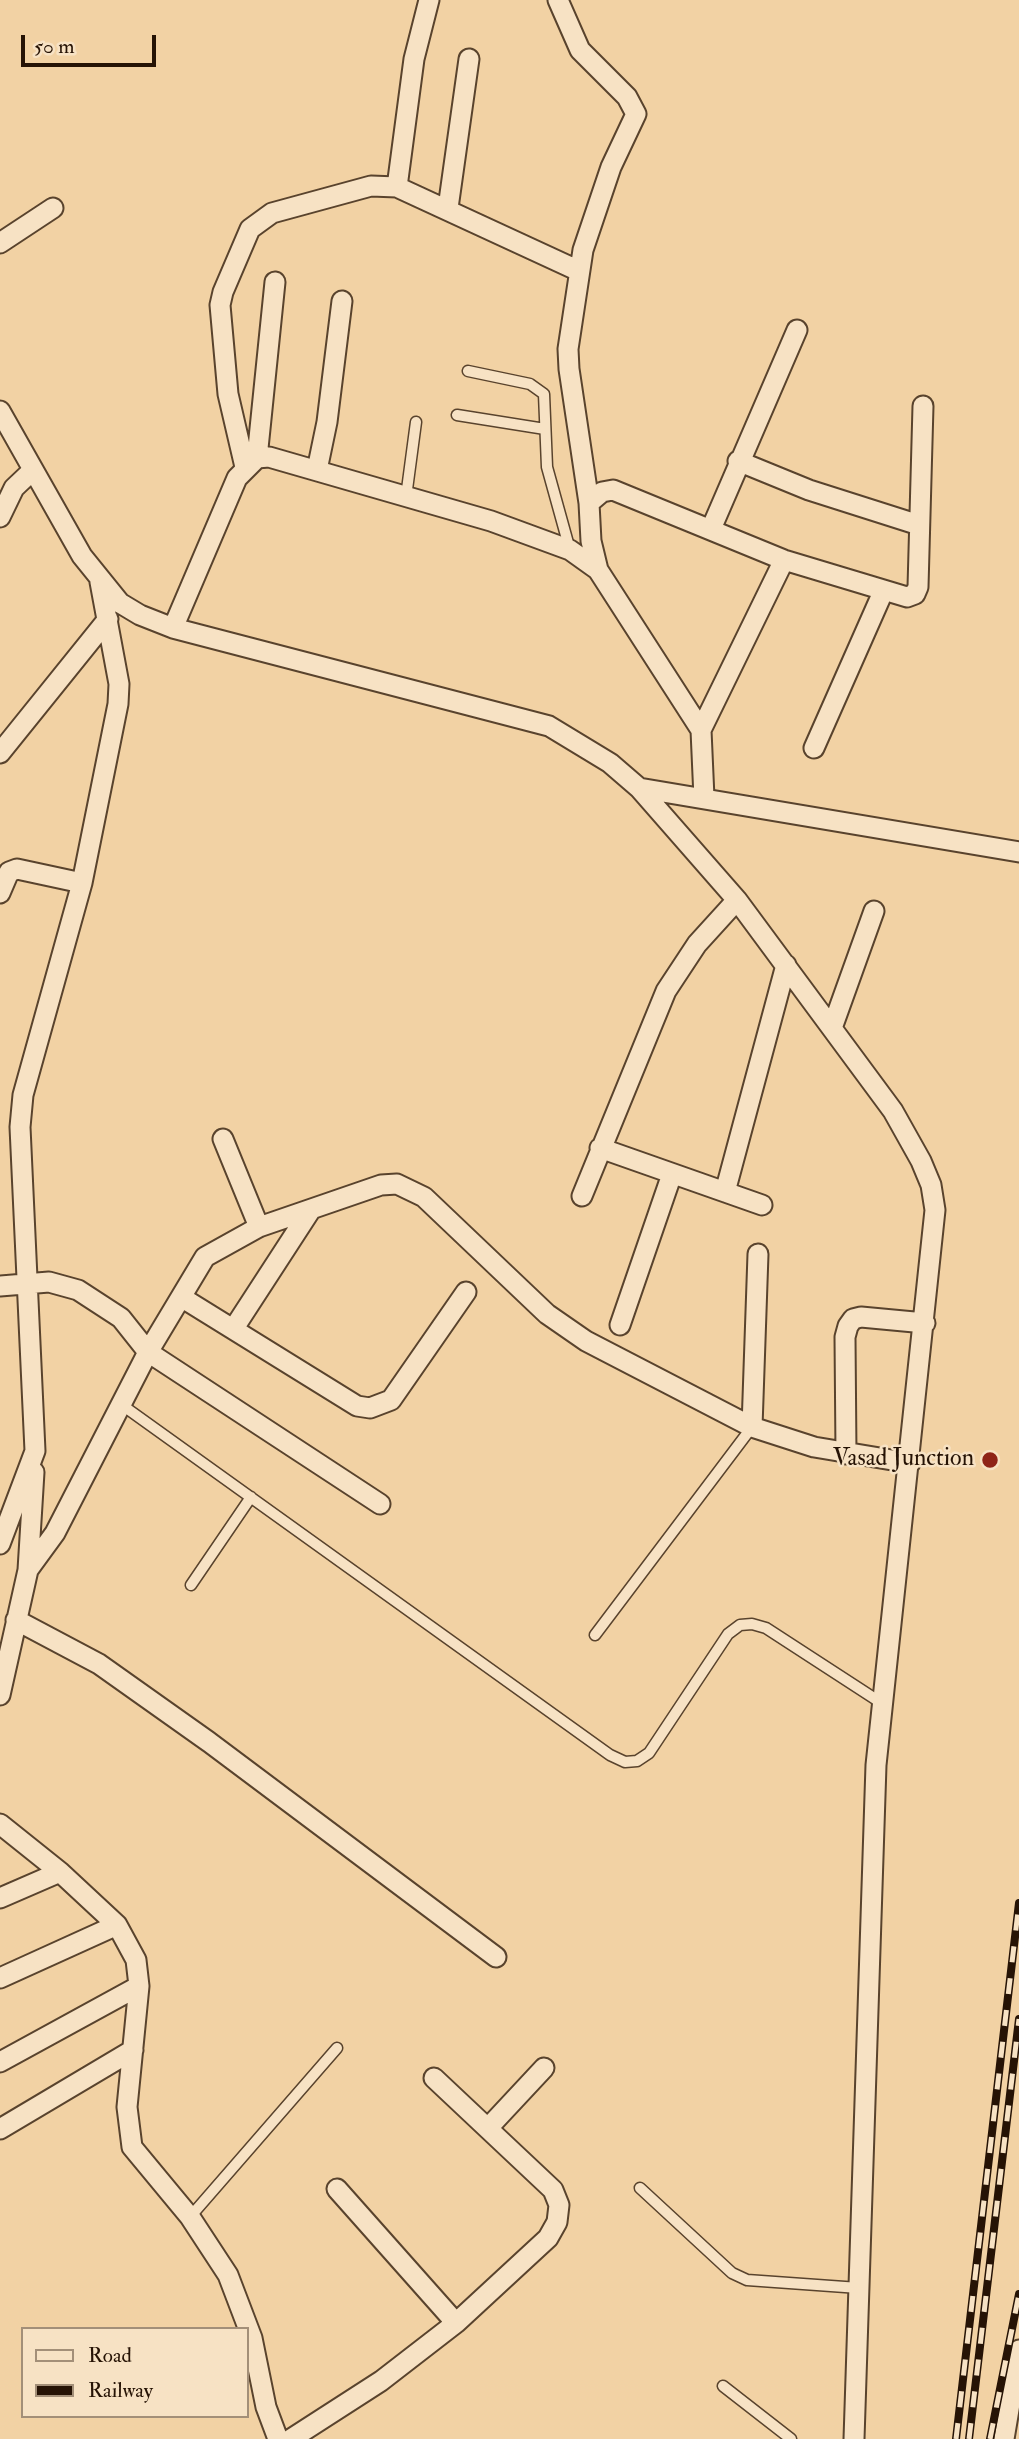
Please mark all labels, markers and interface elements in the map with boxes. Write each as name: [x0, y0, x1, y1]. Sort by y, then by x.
scale bar: [24, 21, 159, 65]
text: 50 m: [34, 33, 75, 60]
place label: Vasad Junction: [833, 1446, 974, 1474]
marker: Vasad Junction: [980, 1450, 1000, 1470]
legend: [21, 2327, 248, 2418]
text: Road: [88, 2342, 132, 2369]
text: Railway: [88, 2377, 153, 2404]

